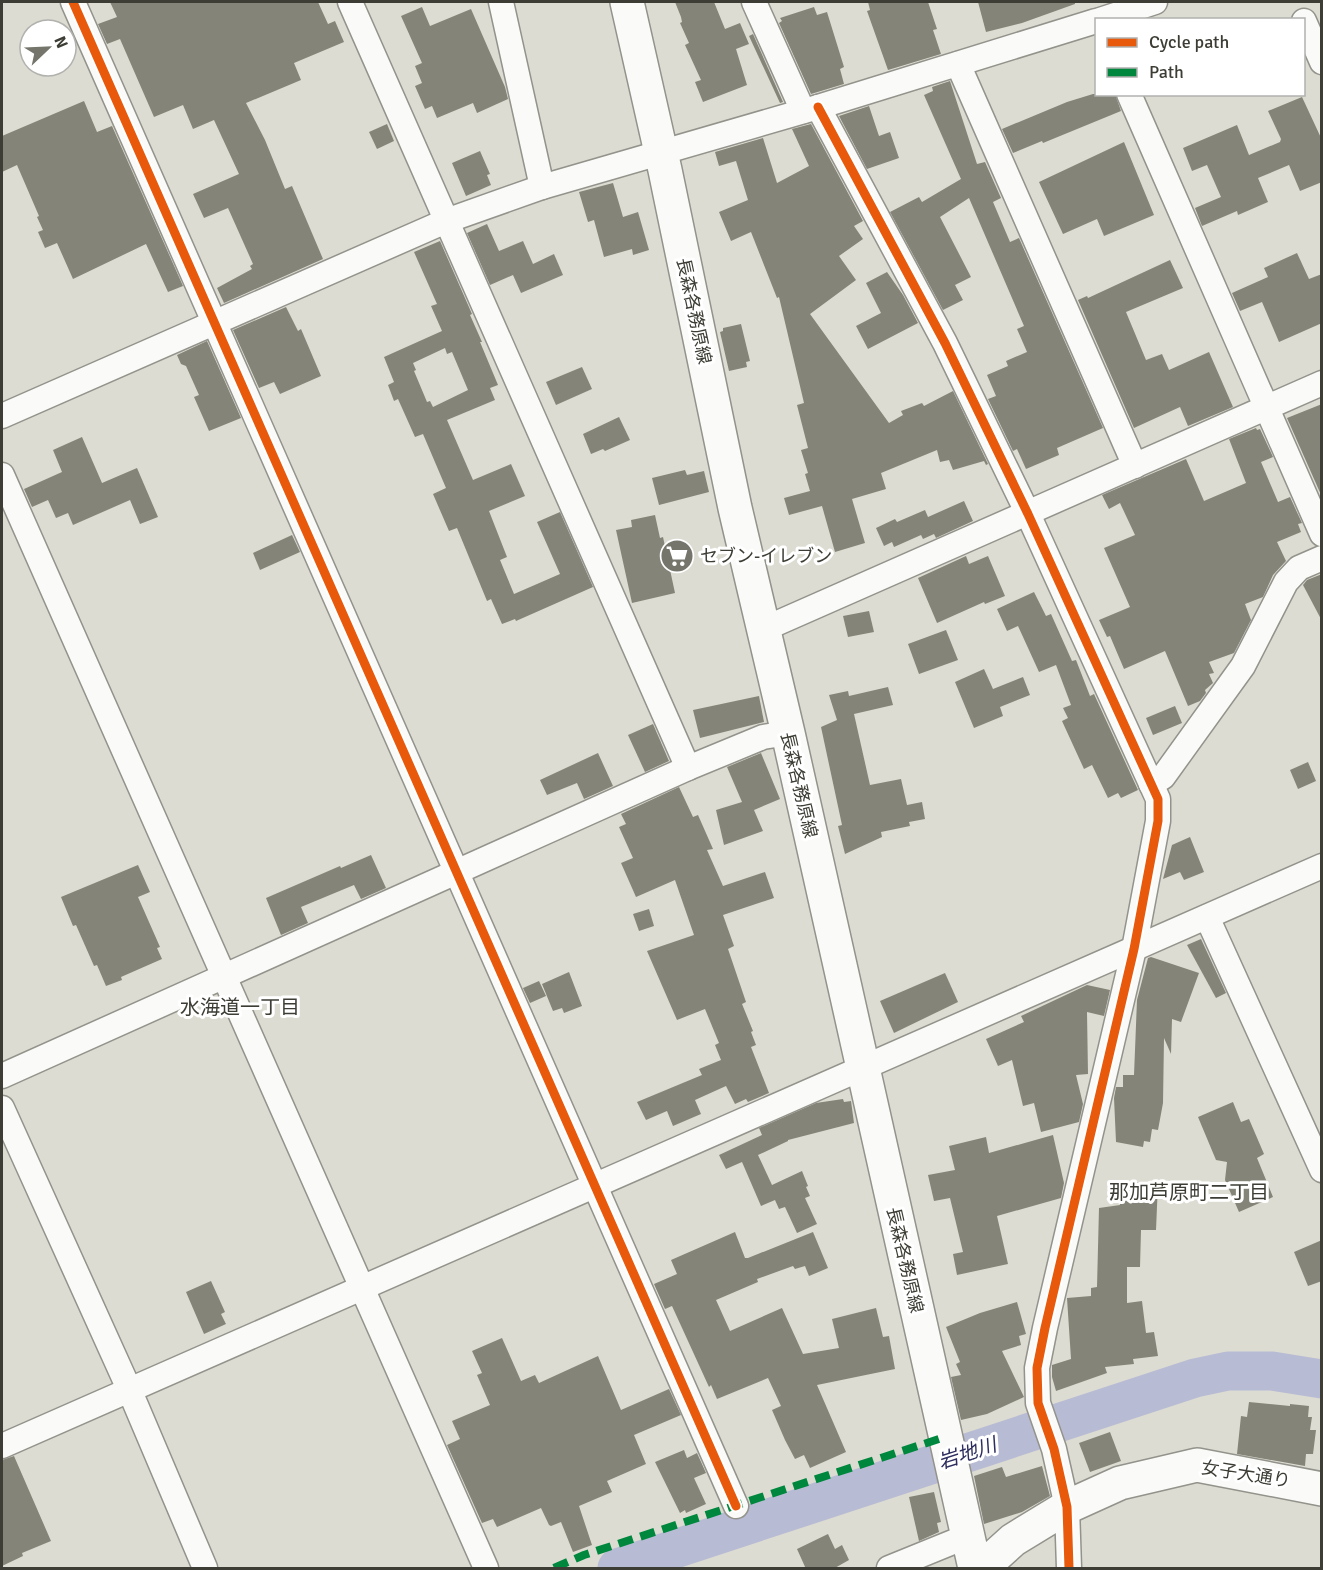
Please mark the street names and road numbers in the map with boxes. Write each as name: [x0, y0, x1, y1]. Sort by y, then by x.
street label: 長森各務原線: [672, 256, 716, 366]
street label: 長森各務原線: [776, 730, 822, 840]
street label: 長森各務原線: [882, 1205, 928, 1315]
street label: 女子大通り: [1200, 1456, 1292, 1492]

